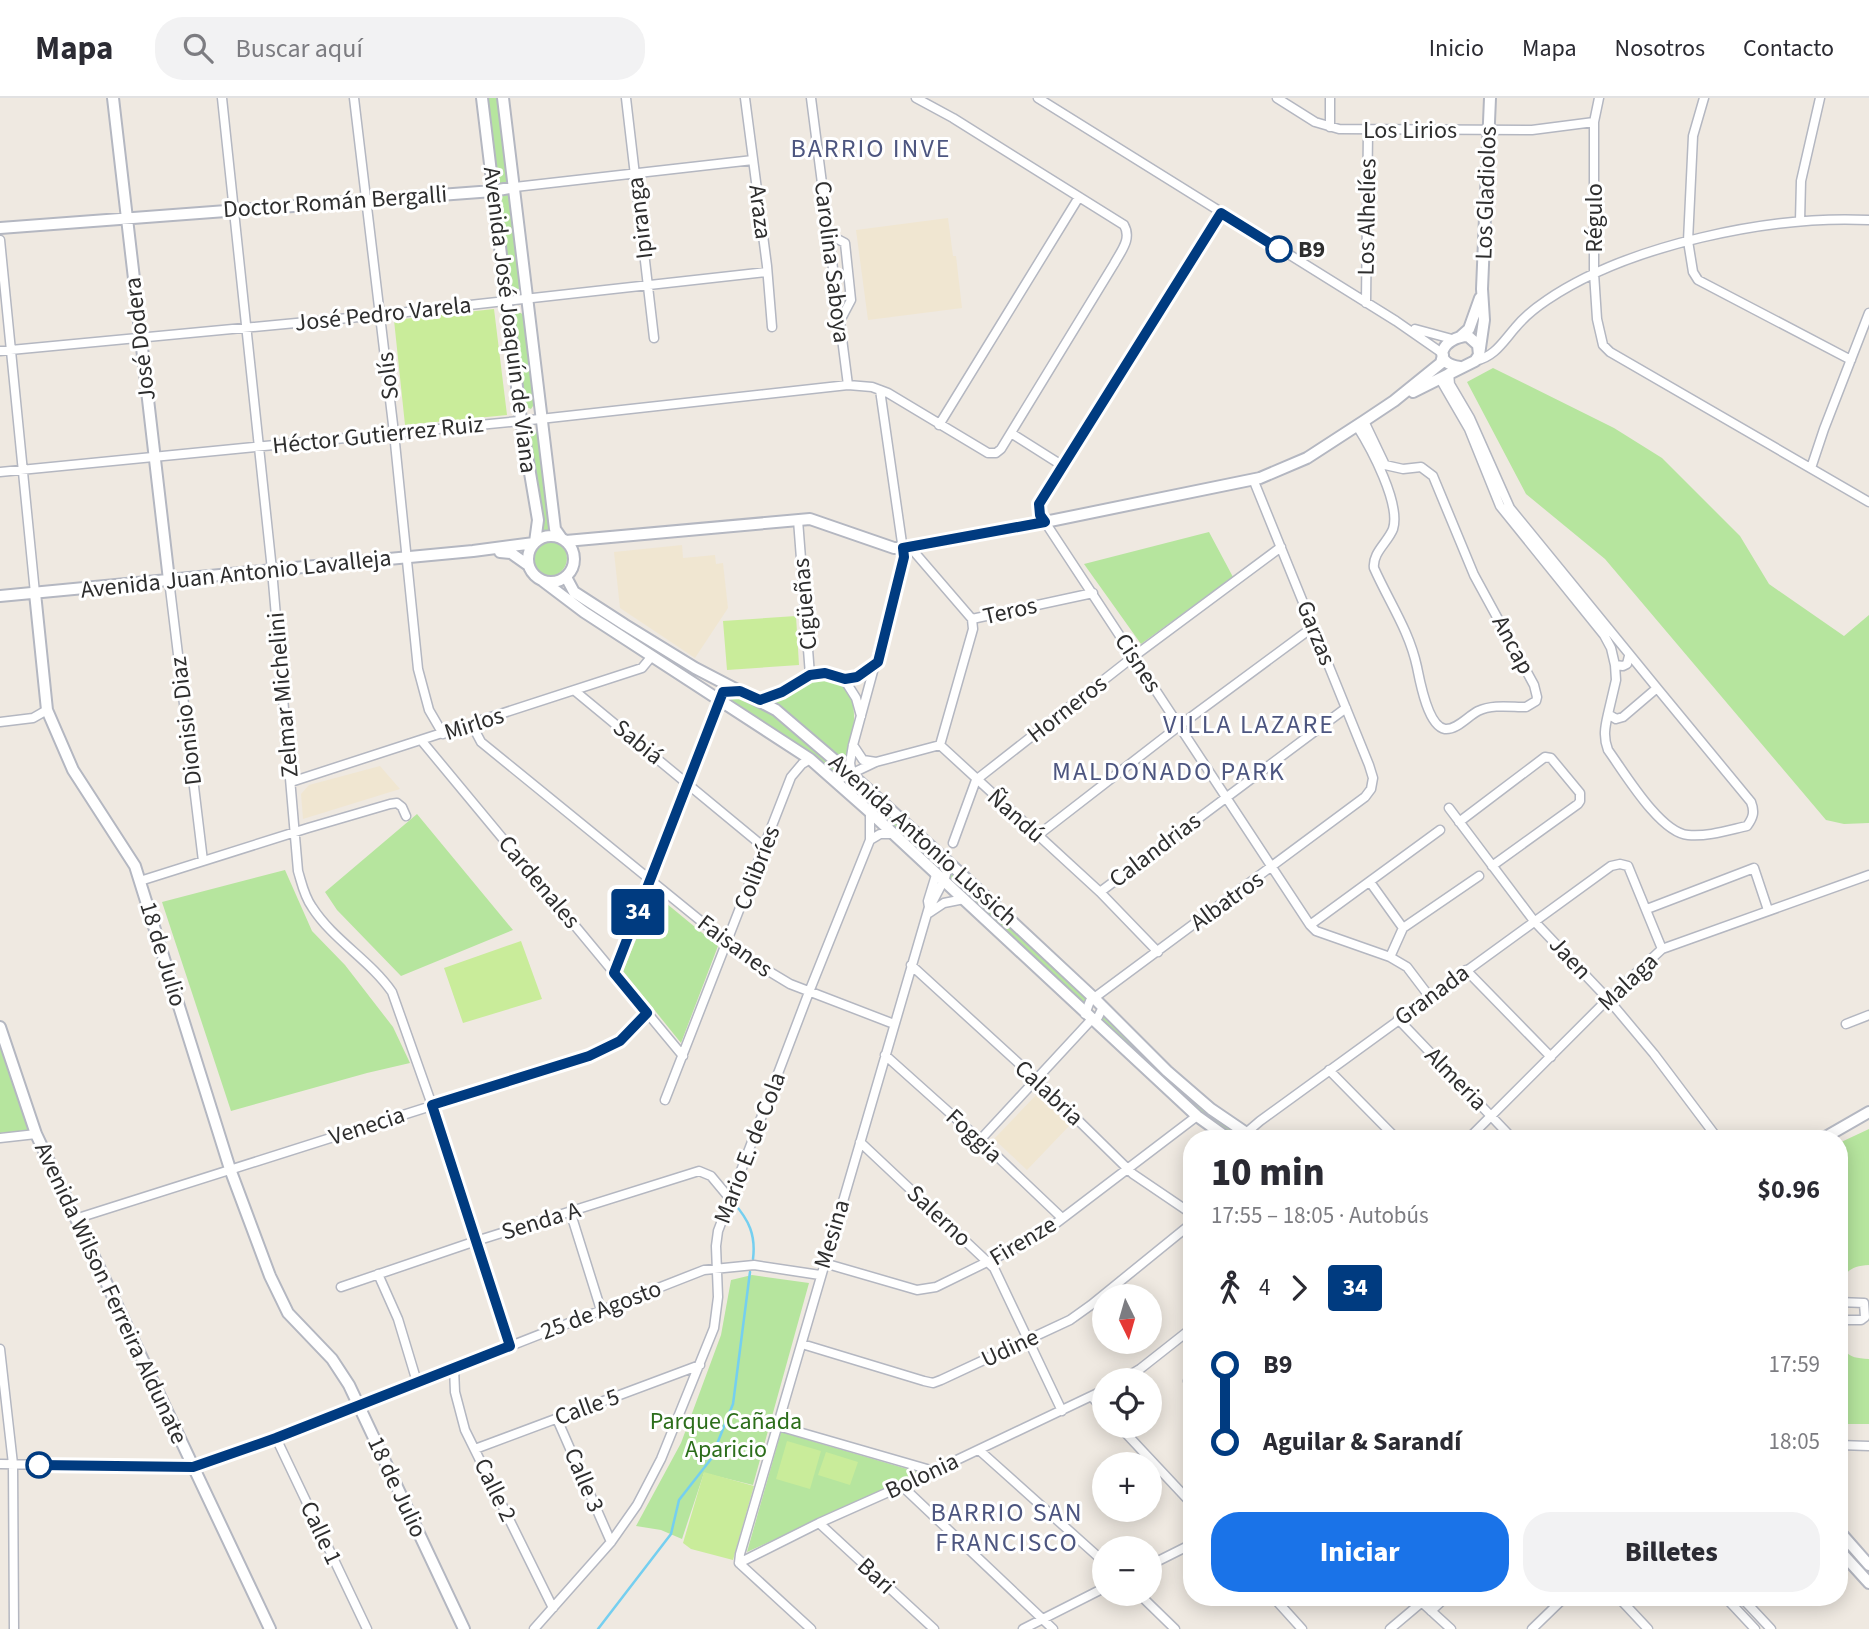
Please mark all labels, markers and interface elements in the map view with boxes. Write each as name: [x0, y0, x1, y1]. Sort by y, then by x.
search box: [155, 17, 645, 80]
text: Mapa: [35, 25, 113, 72]
icon: search: [179, 29, 217, 67]
text: Buscar aquí: [235, 30, 363, 67]
text: Inicio: [1429, 31, 1484, 66]
text: Mapa: [1522, 31, 1577, 66]
text: Nosotros: [1615, 31, 1705, 66]
text: Contacto: [1743, 31, 1834, 66]
street label: Los Lirios: [1363, 113, 1457, 148]
street label: Los Gladiolos: [1466, 126, 1506, 260]
district label: BARRIO INVE: [790, 130, 952, 167]
street label: Los Alhelíes: [1348, 158, 1386, 276]
street label: Avenida José Joaquín de Viana: [474, 165, 546, 475]
street label: Ipiranga: [618, 175, 662, 261]
street label: Doctor Román Bergalli: [222, 177, 448, 227]
street label: Carolina Saboya: [805, 179, 859, 345]
street label: Araza: [739, 183, 781, 241]
street label: Régulo: [1577, 183, 1612, 253]
place label: B9: [1298, 232, 1325, 267]
marker: B9: [1266, 236, 1292, 262]
street label: José Dodera: [115, 275, 165, 403]
street label: José Pedro Varela: [293, 287, 473, 341]
street label: Solís: [368, 350, 408, 402]
street label: Héctor Gutierrez Ruiz: [271, 407, 485, 463]
street label: Avenida Juan Antonio Lavalleja: [79, 540, 393, 608]
street label: Cigüeñas: [784, 557, 826, 651]
street label: Teros: [980, 588, 1040, 634]
street label: Garzas: [1287, 595, 1345, 671]
street label: Ancap: [1483, 609, 1543, 681]
street label: Zelmar Michelini: [258, 611, 308, 779]
street label: Cisnes: [1106, 626, 1170, 700]
street label: Dionisio Diaz: [161, 655, 211, 787]
street label: Horneros: [1020, 667, 1114, 751]
street label: Mirlos: [440, 698, 508, 750]
district label: VILLA LAZARE: [1163, 706, 1335, 743]
street label: Sabiá: [605, 711, 671, 773]
street label: Avenida Antonio Lussich: [821, 746, 1025, 934]
district label: MALDONADO PARK: [1052, 753, 1286, 790]
street label: Ñandú: [979, 781, 1053, 851]
street label: Calandrias: [1102, 804, 1208, 896]
street label: Colibríes: [725, 821, 789, 915]
street label: Cardenales: [489, 828, 589, 936]
street label: Albatros: [1183, 862, 1271, 940]
line badge: 34: [606, 889, 670, 935]
text: 34: [625, 894, 651, 929]
street label: 18 de Julio: [130, 897, 196, 1011]
street label: Faisanes: [690, 906, 780, 986]
street label: Jaen: [1541, 928, 1599, 988]
street label: Malaga: [1590, 945, 1666, 1019]
street label: Granada: [1387, 956, 1477, 1034]
street label: Almeria: [1417, 1039, 1495, 1119]
street label: Calabria: [1006, 1052, 1092, 1134]
street label: Mario E. de Cola: [705, 1067, 795, 1229]
street label: Venecia: [325, 1097, 409, 1155]
street label: Foggia: [938, 1100, 1010, 1172]
street label: Avenida Wilson Ferreira Aldunate: [26, 1136, 196, 1450]
text: 10 min: [1211, 1146, 1325, 1200]
text: $0.96: [1757, 1171, 1820, 1208]
street label: Salerno: [899, 1177, 979, 1255]
street label: Senda A: [497, 1192, 585, 1250]
street label: Mesina: [805, 1195, 859, 1273]
text: 17:55 – 18:05 · Autobús: [1211, 1199, 1429, 1232]
street label: Firenze: [983, 1207, 1063, 1275]
icon: walk: [1211, 1269, 1249, 1307]
icon: forward: [1280, 1269, 1318, 1307]
text: 34: [1342, 1270, 1368, 1305]
street label: 25 de Agosto: [536, 1271, 666, 1349]
text: 4: [1259, 1271, 1270, 1304]
north arrow: [1092, 1284, 1162, 1354]
map controls: [1092, 1284, 1162, 1606]
street label: Udine: [976, 1320, 1044, 1376]
text: B9: [1263, 1346, 1292, 1383]
text: 17:59: [1769, 1348, 1820, 1381]
button: locate: [1092, 1368, 1162, 1438]
street label: Calle 5: [550, 1379, 624, 1435]
park label: Parque Cañada Aparicio: [650, 1404, 802, 1467]
text: Aguilar & Sarandí: [1263, 1423, 1461, 1460]
text: 18:05: [1769, 1425, 1820, 1458]
street label: 18 de Julio: [358, 1431, 436, 1543]
street label: Calle 3: [555, 1442, 613, 1518]
street label: Bolonia: [880, 1444, 964, 1508]
unlabelled marker: [26, 1452, 52, 1478]
street label: Calle 2: [465, 1452, 525, 1528]
button: +: [1092, 1452, 1162, 1522]
district label: BARRIO SAN FRANCISCO: [930, 1494, 1084, 1561]
street label: Calle 1: [291, 1495, 351, 1571]
button: Iniciar: [1211, 1512, 1509, 1592]
button: Billetes: [1523, 1512, 1820, 1592]
button: −: [1092, 1536, 1162, 1606]
street label: Bari: [849, 1549, 903, 1603]

